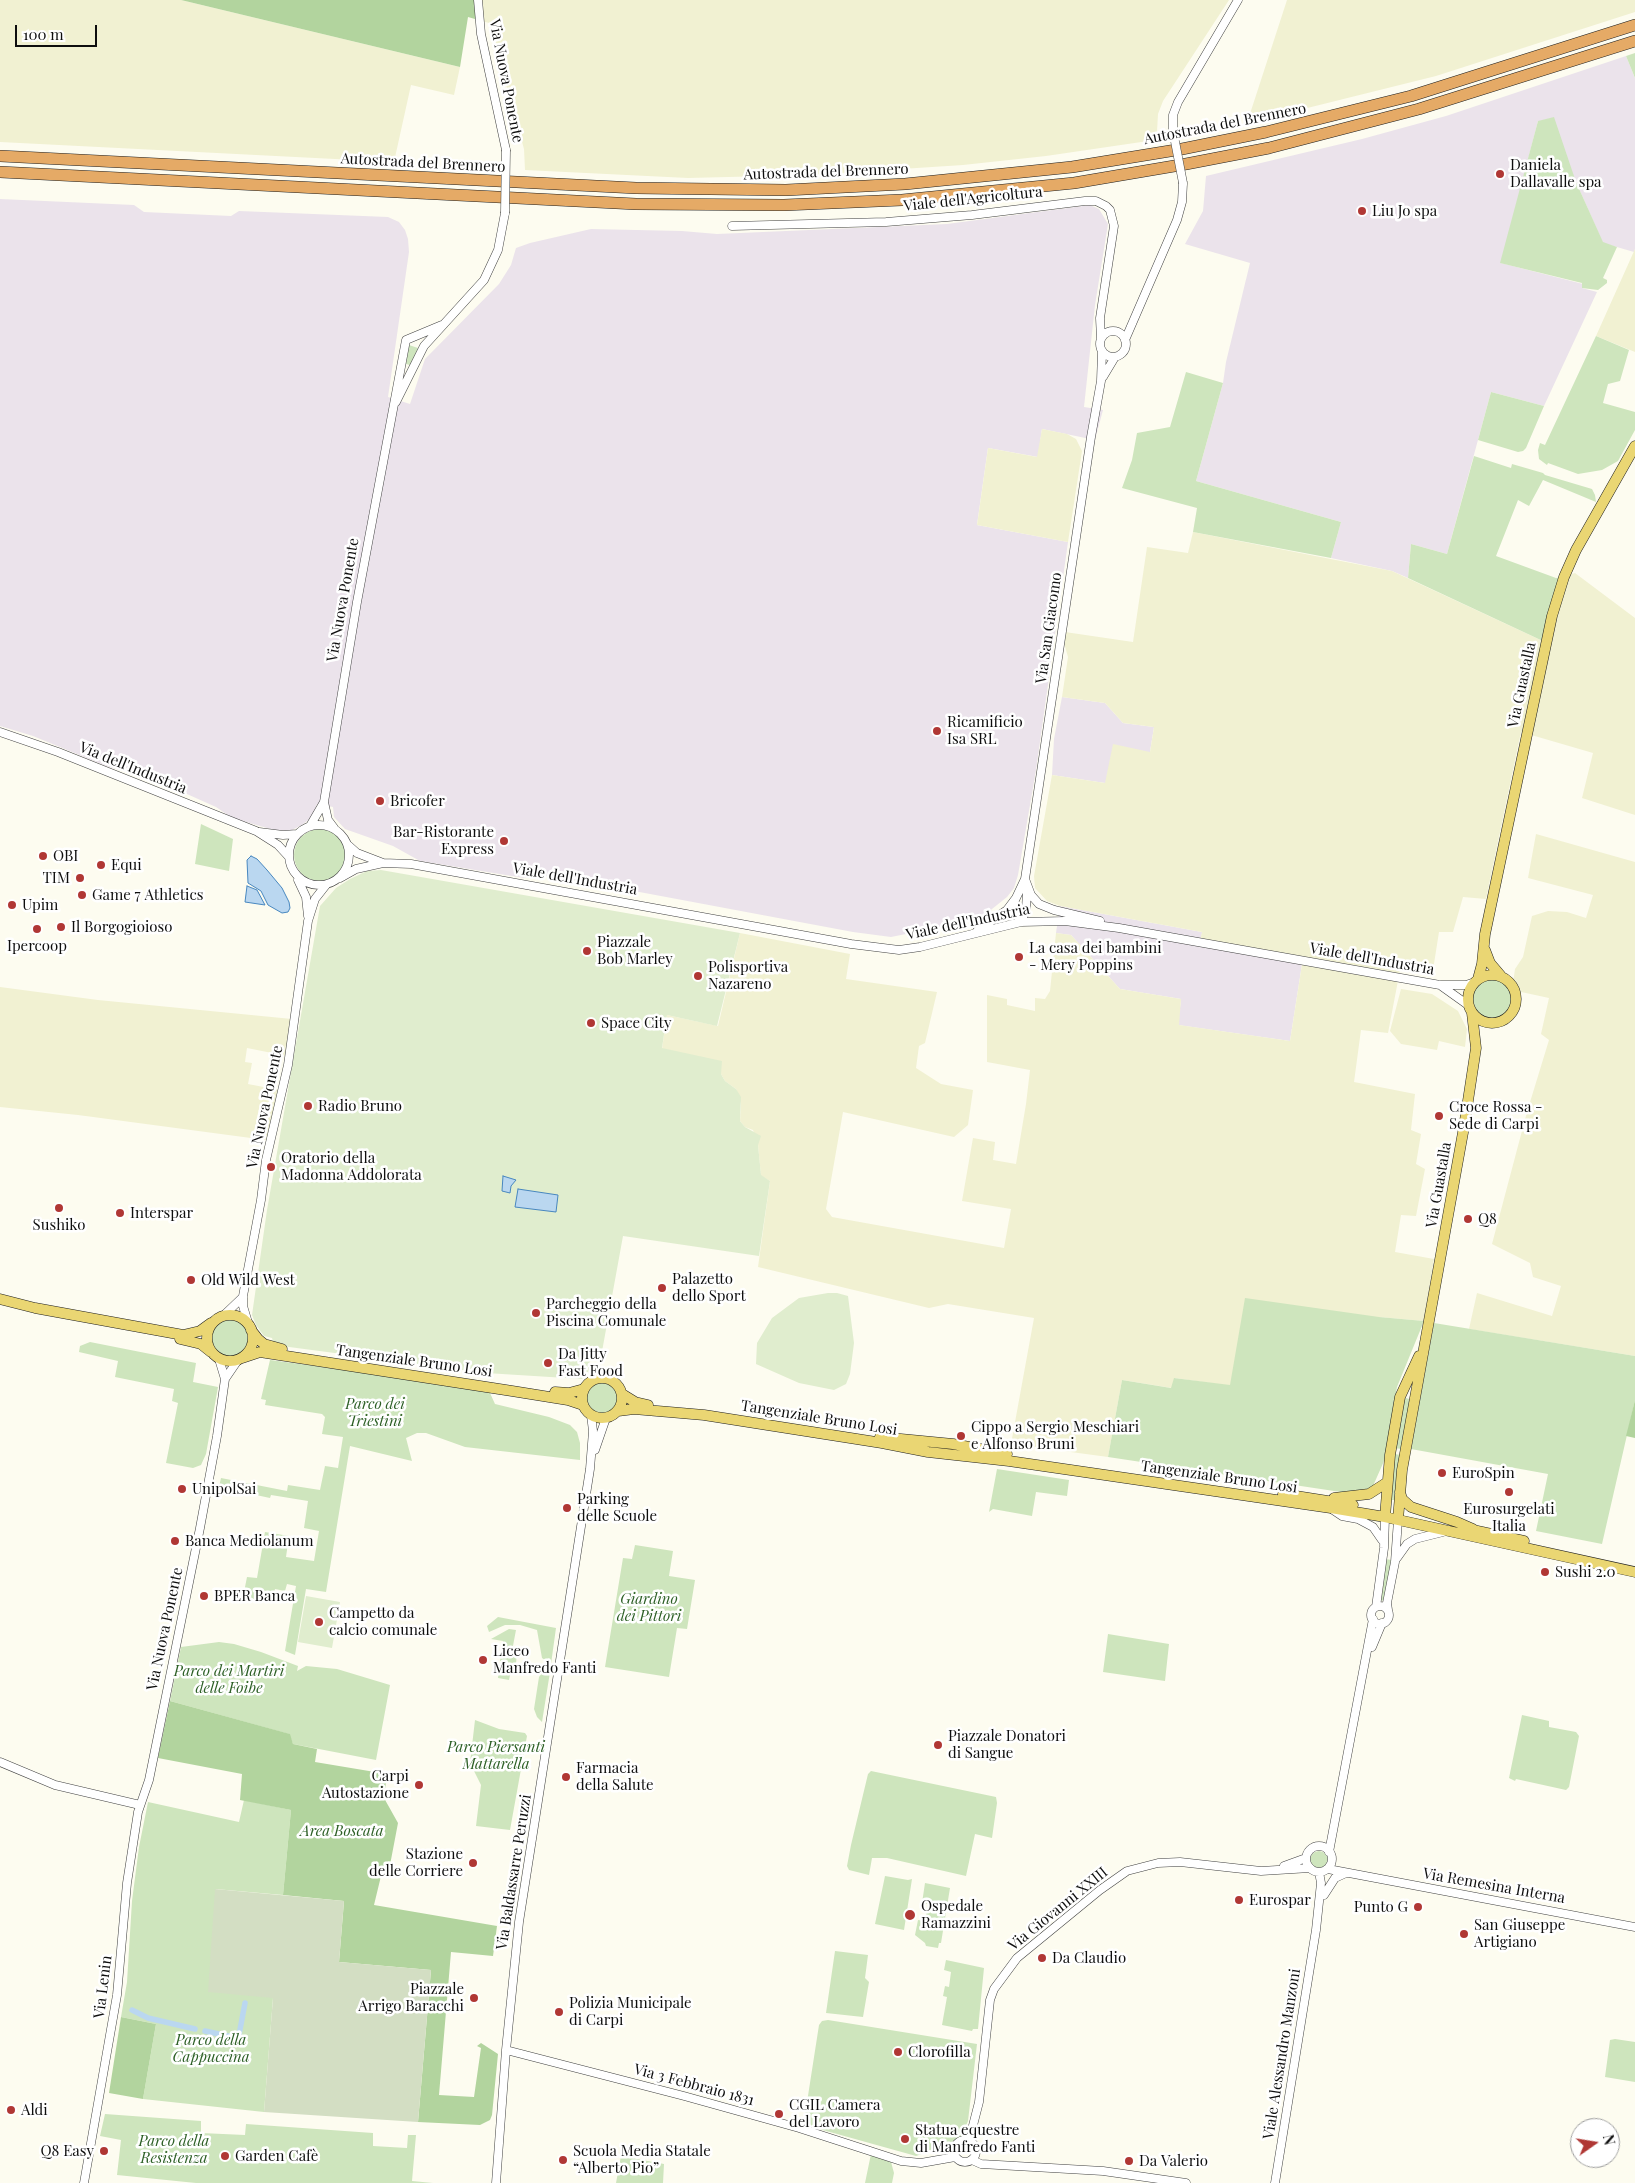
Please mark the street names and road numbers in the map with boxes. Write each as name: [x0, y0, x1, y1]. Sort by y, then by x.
street label: Via Nuova Ponente: [485, 18, 527, 144]
street label: Autostrada del Brennero: [1142, 99, 1308, 149]
street label: Autostrada del Brennero: [340, 150, 506, 176]
street label: Autostrada del Brennero: [743, 160, 909, 184]
street label: Viale dell'Agricoltura: [903, 183, 1043, 215]
street label: Via Nuova Ponente: [323, 537, 363, 663]
street label: Via San Giacomo: [1032, 571, 1066, 685]
street label: Via Guastalla: [1504, 641, 1540, 729]
street label: Via dell'Industria: [77, 738, 189, 798]
street label: Viale dell'Industria: [511, 859, 639, 899]
street label: Viale dell'Industria: [904, 900, 1032, 944]
street label: Viale dell'Industria: [1308, 939, 1436, 979]
street label: Via Nuova Ponente: [243, 1044, 287, 1170]
street label: Via Guastalla: [1423, 1141, 1455, 1229]
street label: Tangenziale Bruno Losi: [335, 1341, 493, 1381]
street label: Tangenziale Bruno Losi: [740, 1397, 898, 1439]
street label: Tangenziale Bruno Losi: [1140, 1457, 1298, 1497]
street label: Via Nuova Ponente: [143, 1566, 187, 1692]
street label: Via Baldassarre Peruzzi: [493, 1793, 535, 1951]
street label: Via Giovanni XXIII: [1005, 1863, 1111, 1955]
street label: Via Remesina Interna: [1421, 1865, 1567, 1907]
street label: Via Lenin: [90, 1954, 116, 2020]
street label: Viale Alessandro Manzoni: [1260, 1967, 1304, 2141]
street label: Via 3 Febbraio 1831: [632, 2060, 756, 2110]

